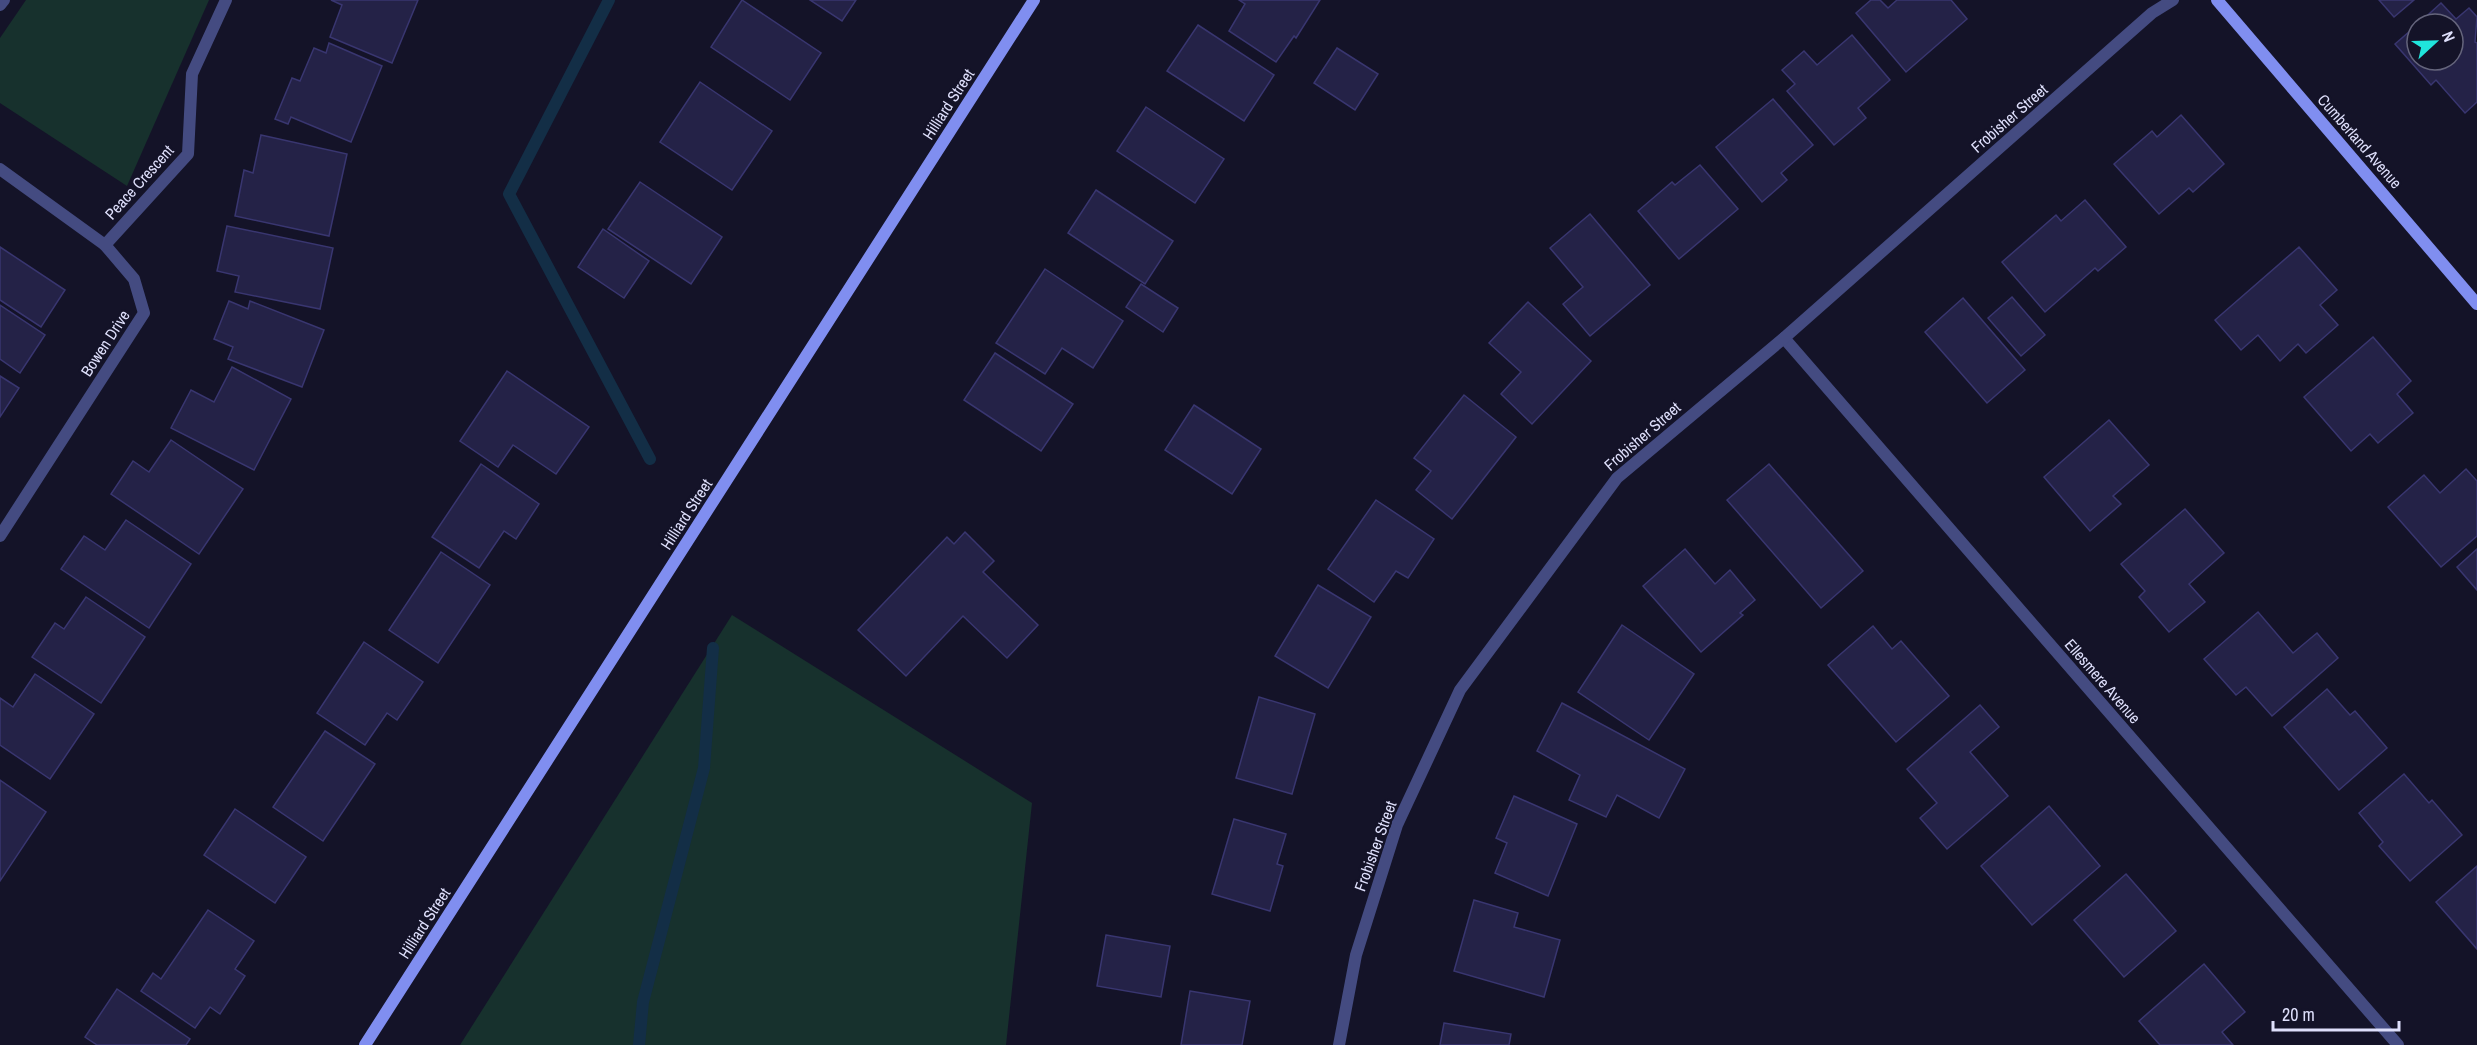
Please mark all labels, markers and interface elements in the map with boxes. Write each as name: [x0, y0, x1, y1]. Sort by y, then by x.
north arrow: [2405, 12, 2465, 72]
text: N: [2437, 28, 2461, 45]
street label: Hilliard Street: [917, 64, 979, 144]
street label: Frobisher Street: [1966, 78, 2052, 157]
street label: Cumberland Avenue: [2313, 89, 2407, 193]
street label: Peace Crescent: [100, 140, 179, 224]
street label: Bowen Drive: [75, 306, 135, 380]
street label: Frobisher Street: [1599, 396, 1685, 475]
street label: Hilliard Street: [655, 474, 717, 554]
street label: Ellesmere Avenue: [2060, 634, 2146, 728]
street label: Frobisher Street: [1348, 797, 1402, 894]
street label: Hilliard Street: [393, 883, 455, 963]
scale bar: [2273, 994, 2399, 1032]
text: 20 m: [2282, 1002, 2315, 1027]

